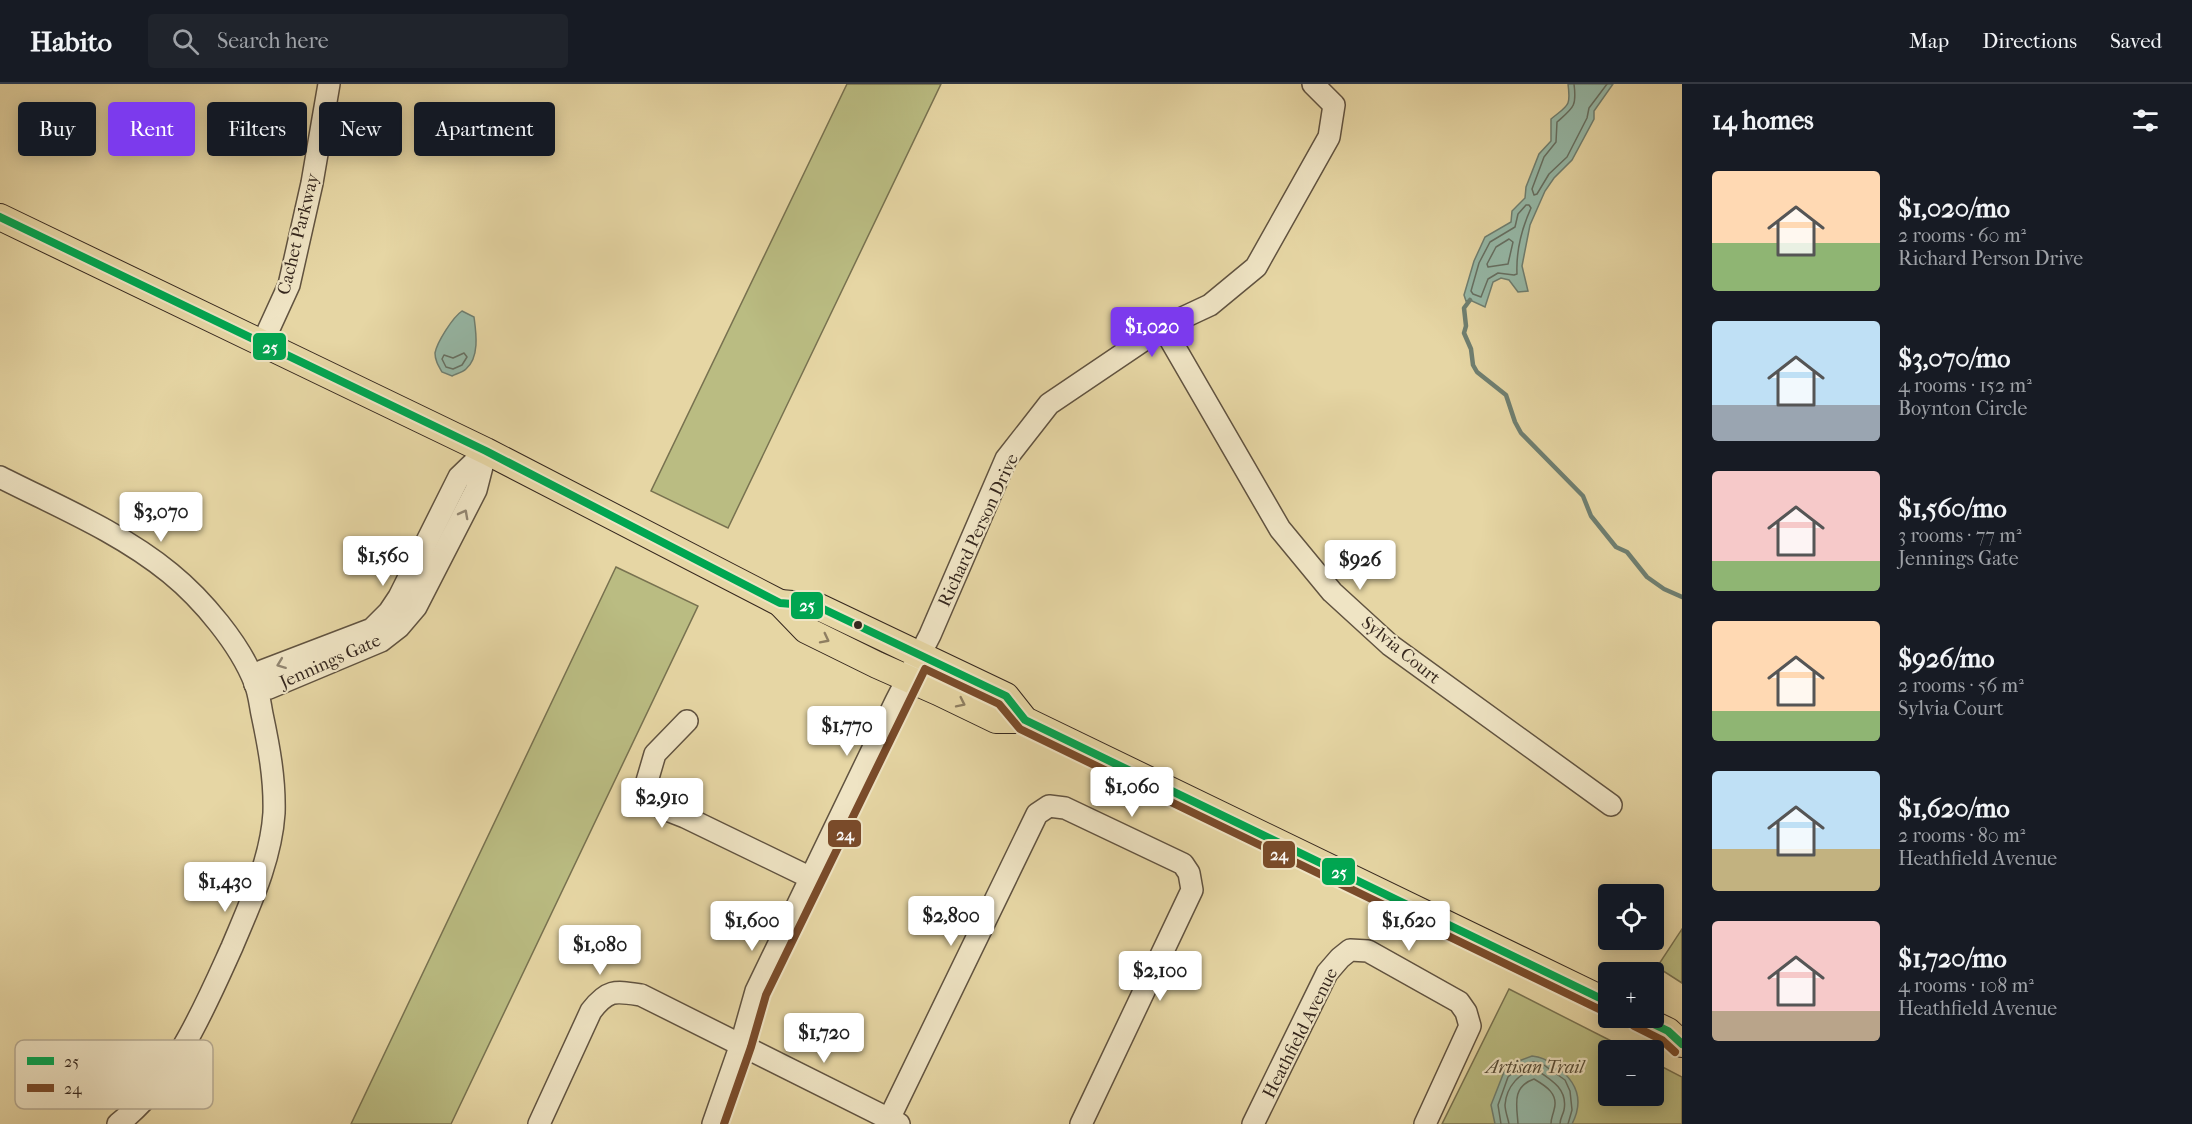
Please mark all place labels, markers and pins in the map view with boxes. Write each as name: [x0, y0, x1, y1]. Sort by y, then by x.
pin: $1,020: [1103, 307, 1201, 358]
pin: $3,070: [112, 492, 210, 543]
pin: $1,560: [334, 536, 432, 587]
pin: $926: [1324, 540, 1396, 591]
unlabelled marker: [852, 619, 864, 631]
pin: $1,770: [798, 706, 896, 757]
pin: $1,060: [1083, 767, 1181, 818]
pin: $2,910: [613, 778, 711, 829]
pin: $1,430: [176, 862, 274, 913]
pin: $2,800: [902, 896, 1000, 947]
pin: $1,600: [703, 901, 801, 952]
pin: $1,620: [1360, 901, 1458, 952]
pin: $1,080: [551, 925, 649, 976]
pin: $2,100: [1111, 951, 1209, 1002]
pin: $1,720: [775, 1013, 873, 1064]

